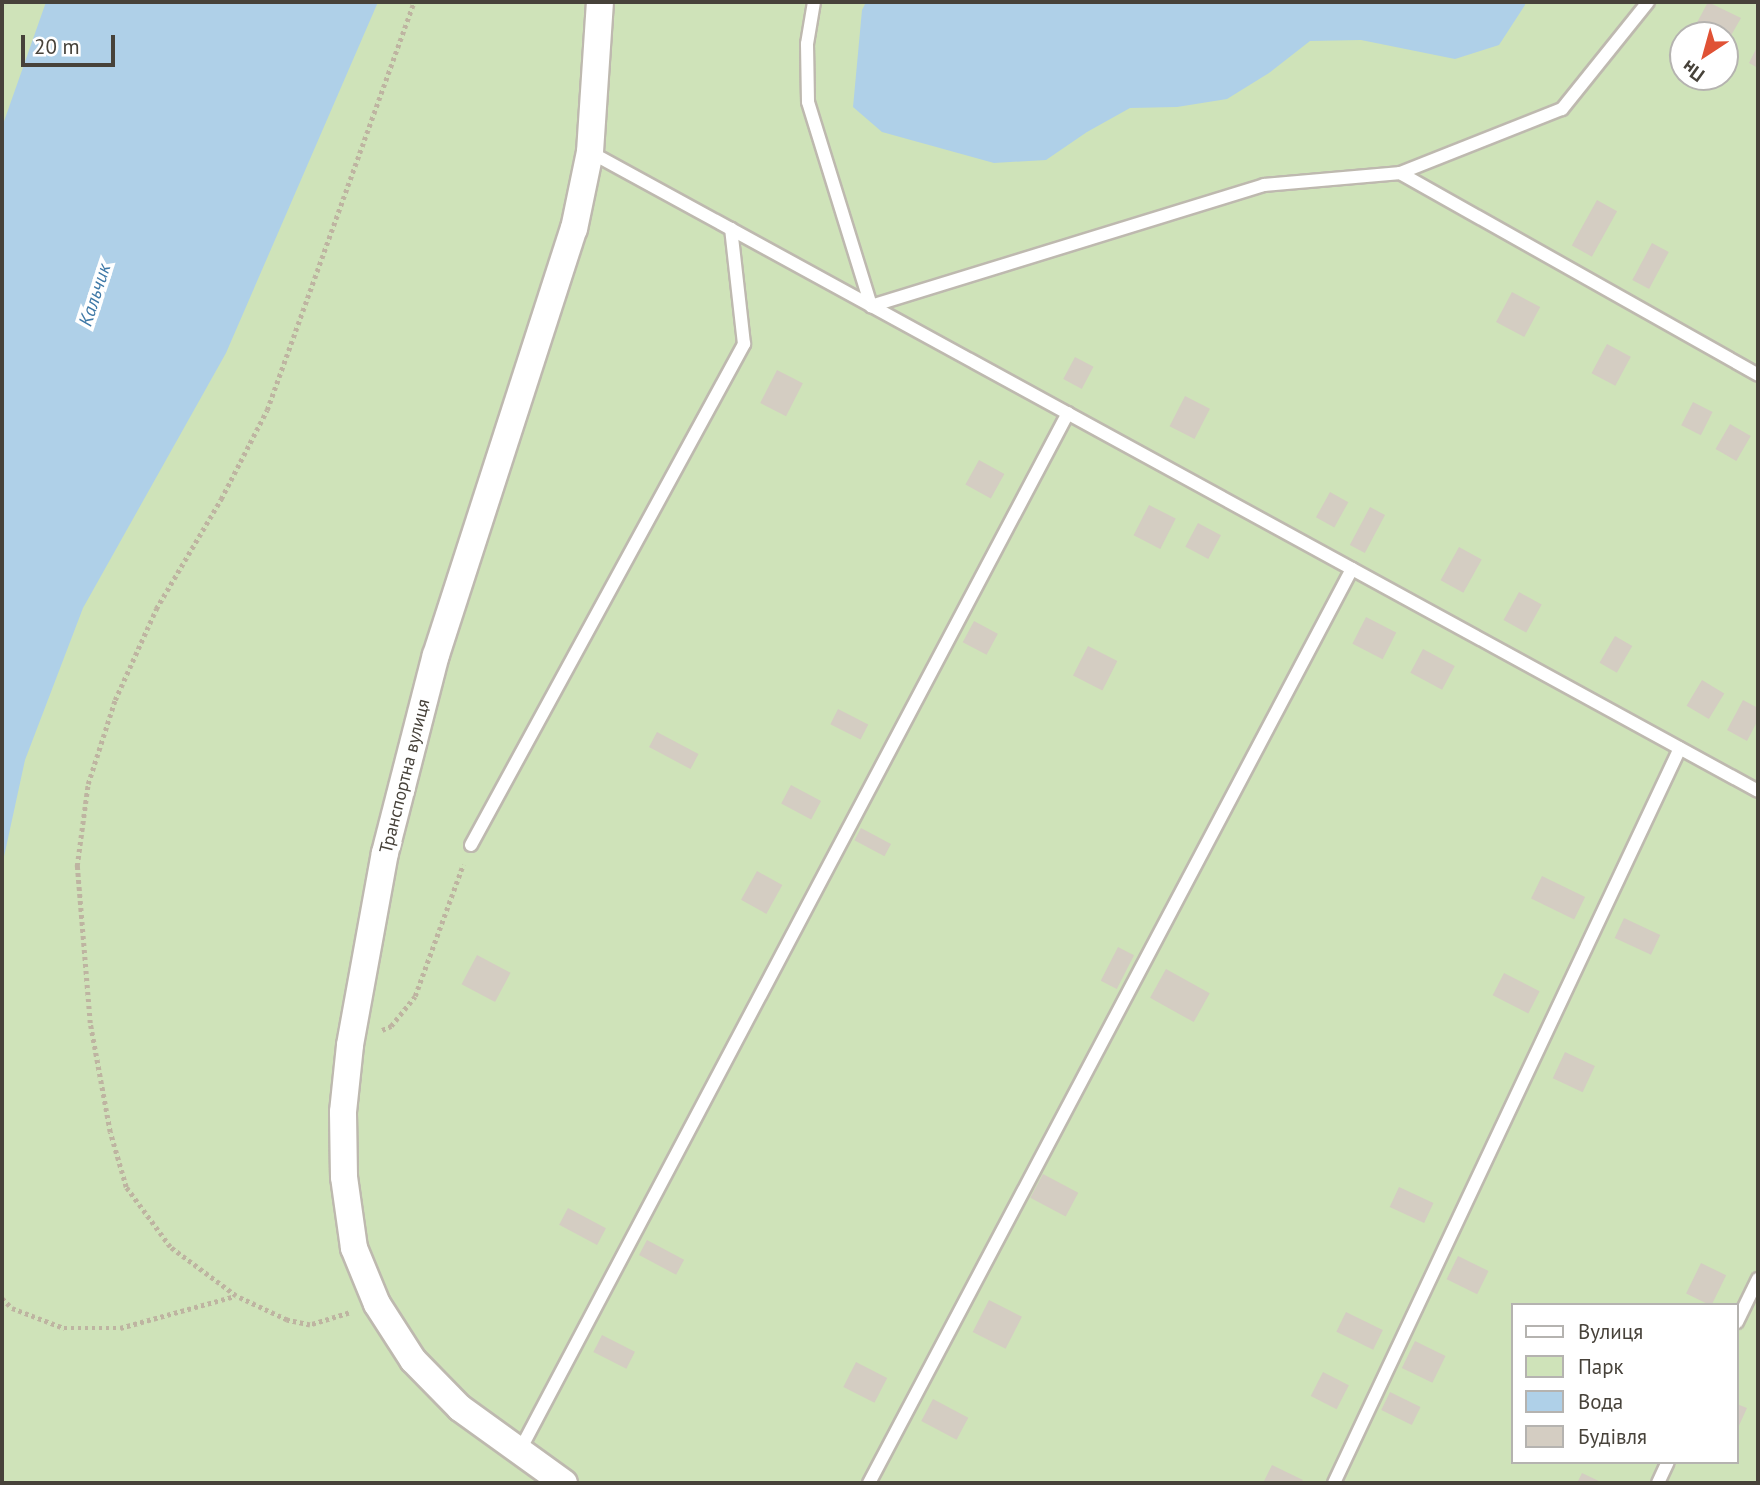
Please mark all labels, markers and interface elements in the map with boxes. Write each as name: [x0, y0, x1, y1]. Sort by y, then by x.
scale bar: [24, 21, 119, 65]
north arrow: [1669, 21, 1739, 91]
text: 20 m: [34, 33, 80, 60]
text: Пн: [1677, 55, 1709, 88]
water label: Кальчик: [74, 261, 116, 329]
street label: Транспортна вулиця: [375, 697, 435, 855]
legend: [1512, 1303, 1739, 1464]
text: Вулиця: [1578, 1318, 1643, 1345]
text: Парк: [1578, 1353, 1624, 1380]
text: Вода: [1578, 1388, 1623, 1415]
text: Будівля: [1578, 1423, 1647, 1450]

